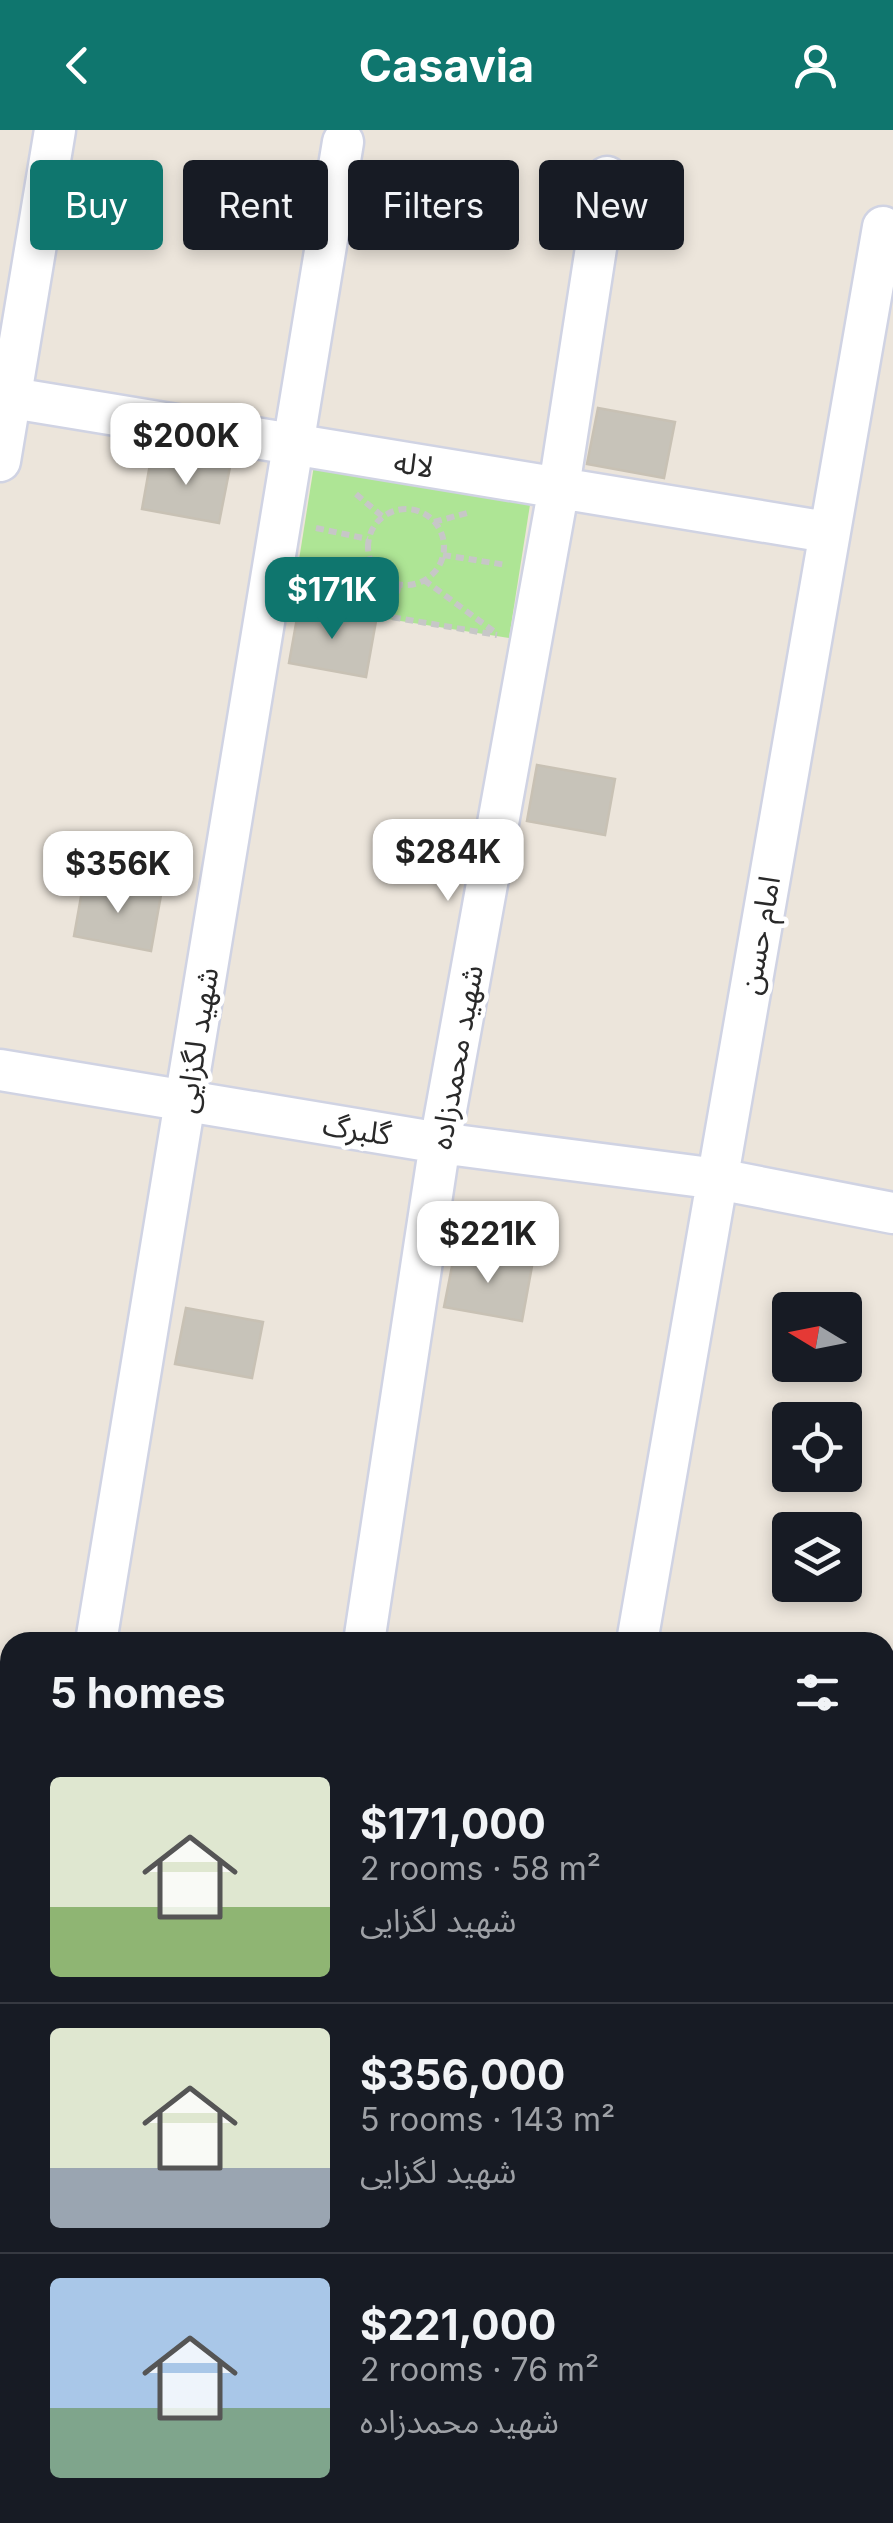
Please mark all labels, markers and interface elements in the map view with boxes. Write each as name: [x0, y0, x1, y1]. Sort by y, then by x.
icon: back: [50, 38, 105, 93]
text: Casavia: [359, 38, 534, 93]
icon: person: [788, 38, 843, 93]
chip: Buy: [30, 160, 163, 250]
chip: Rent: [183, 160, 328, 250]
chip: Filters: [348, 160, 519, 250]
chip: New: [539, 160, 684, 250]
pin: $200K: [116, 403, 256, 488]
text: $200K: [132, 416, 240, 455]
street label: لاله: [392, 443, 436, 485]
pin: $171K: [262, 557, 402, 642]
text: $171K: [287, 570, 377, 609]
pin: $284K: [378, 819, 518, 904]
pin: $356K: [48, 831, 188, 916]
text: $284K: [395, 832, 501, 871]
text: $356K: [65, 844, 171, 883]
street label: امام حسن: [731, 873, 792, 998]
street label: شهید محمدزاده: [422, 962, 490, 1152]
street label: شهید لگزایی: [167, 965, 225, 1115]
street label: گلبرگ: [320, 1106, 394, 1152]
pin: $221K: [418, 1201, 558, 1286]
text: $221K: [439, 1214, 537, 1253]
north arrow: [772, 1292, 862, 1382]
map controls: [772, 1292, 862, 1602]
button: locate: [772, 1402, 862, 1492]
button: layers: [772, 1512, 862, 1602]
icon: filters: [790, 1665, 845, 1720]
text: 5 homes: [50, 1667, 226, 1718]
text: $171,000: [360, 1798, 546, 1849]
icon: home: [130, 1817, 250, 1937]
text: 2 rooms · 58 m²: [360, 1849, 601, 1888]
text: شهید لگزایی: [360, 1901, 516, 1940]
text: $356,000: [360, 2049, 565, 2100]
icon: home: [130, 2068, 250, 2188]
text: 5 rooms · 143 m²: [360, 2100, 615, 2139]
text: شهید لگزایی: [360, 2152, 516, 2191]
text: $221,000: [360, 2299, 556, 2350]
icon: home: [130, 2318, 250, 2438]
text: 2 rooms · 76 m²: [360, 2350, 599, 2389]
text: شهید محمدزاده: [360, 2402, 559, 2441]

